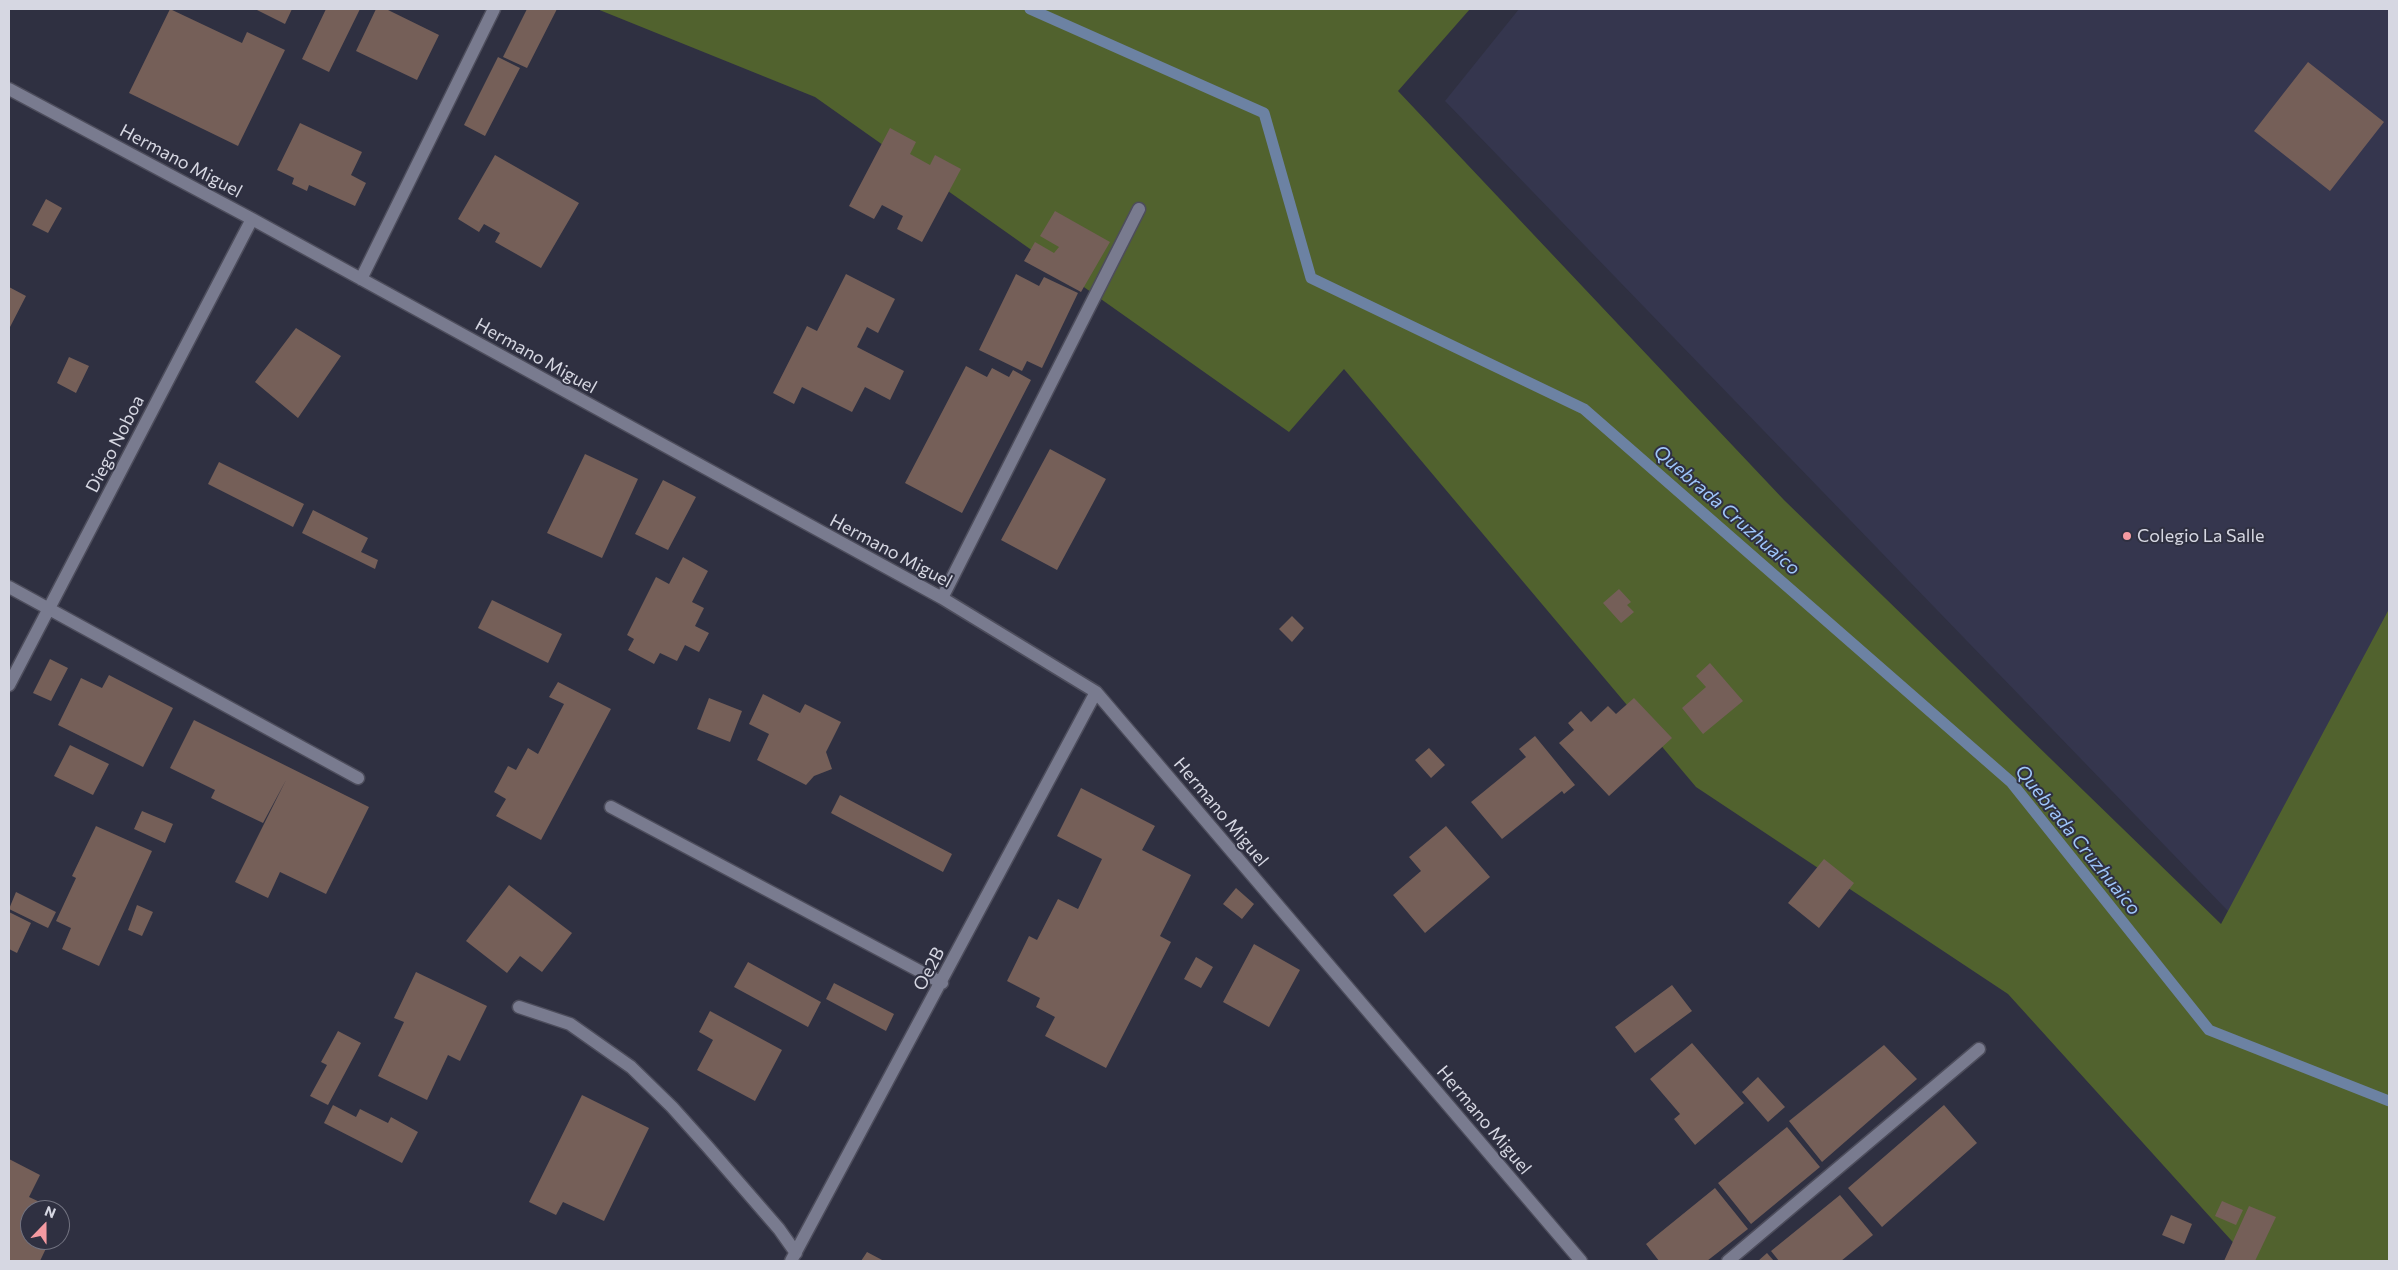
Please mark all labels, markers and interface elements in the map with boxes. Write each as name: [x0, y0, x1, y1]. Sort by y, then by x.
street label: Hermano Miguel: [116, 120, 246, 202]
street label: Hermano Miguel: [471, 314, 601, 398]
street label: Diego Noboa: [81, 392, 149, 496]
water label: Quebrada Cruzhuaico: [1649, 440, 1805, 580]
street label: Hermano Miguel: [826, 510, 956, 592]
place label: Colegio La Salle: [2137, 525, 2265, 547]
marker: Colegio La Salle: [2121, 530, 2133, 542]
street label: Hermano Miguel: [1169, 753, 1273, 871]
water label: Quebrada Cruzhuaico: [2010, 760, 2146, 920]
street label: Oe2B: [909, 944, 949, 994]
street label: Hermano Miguel: [1432, 1061, 1536, 1179]
north arrow: [20, 1200, 70, 1250]
text: N: [42, 1202, 58, 1221]

